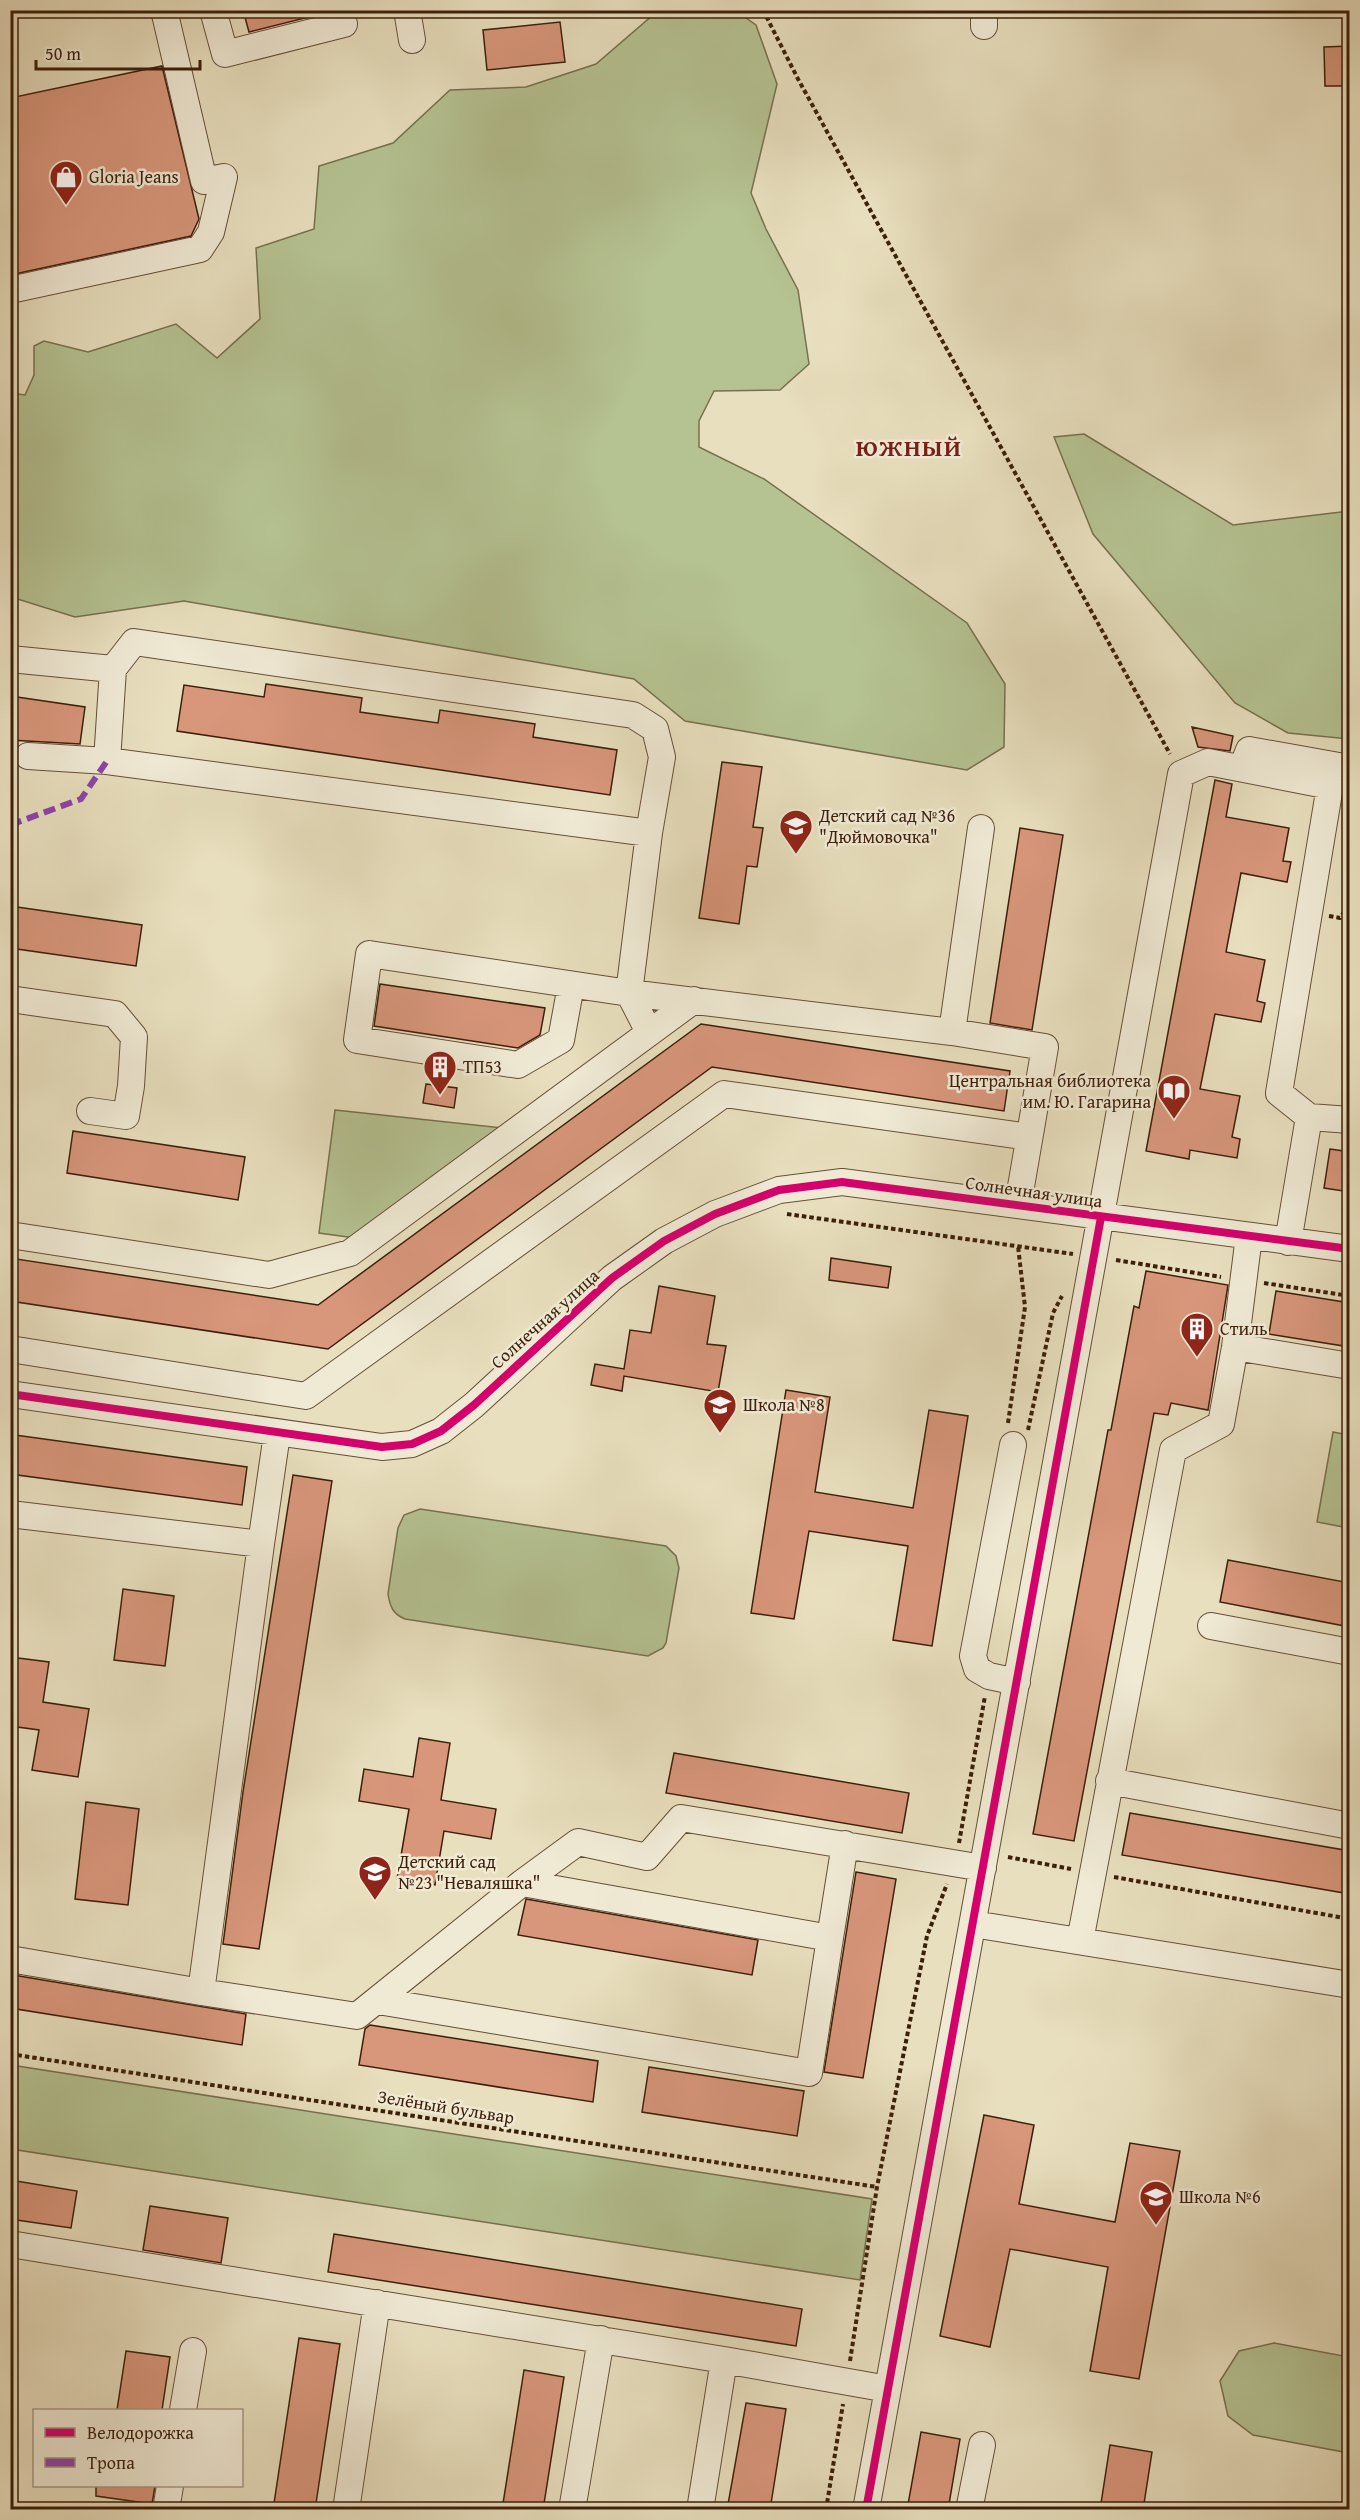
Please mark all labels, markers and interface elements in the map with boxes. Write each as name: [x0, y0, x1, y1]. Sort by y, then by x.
scale bar: [36, 33, 200, 71]
text: 50 m: [45, 40, 81, 67]
shop icon: Gloria Jeans: [48, 159, 84, 206]
place label: Gloria Jeans: [89, 163, 179, 190]
district label: ЮЖНЫЙ: [856, 430, 962, 465]
place label: Детский сад №36 "Дюймовочка": [818, 802, 955, 850]
school or university icon: Детский сад №36 "Дюймовочка": [778, 808, 814, 855]
building icon: ТП53: [422, 1049, 458, 1096]
place label: ТП53: [463, 1053, 502, 1080]
place label: Центральная библиотека им. Ю. Гагарина: [949, 1067, 1151, 1115]
library icon: Центральная библиотека им. Ю. Гагарина: [1156, 1073, 1192, 1120]
street label: Солнечная улица: [964, 1169, 1105, 1215]
street label: Солнечная улица: [484, 1262, 605, 1375]
building icon: Стиль: [1179, 1311, 1215, 1358]
place label: Стиль: [1220, 1315, 1268, 1342]
school or university icon: Школа №8: [702, 1387, 738, 1434]
place label: Школа №8: [743, 1391, 825, 1418]
place label: Детский сад №23 "Неваляшка": [397, 1848, 541, 1896]
school or university icon: Детский сад №23 "Неваляшка": [357, 1854, 393, 1901]
street label: Зелёный бульвар: [376, 2082, 516, 2131]
school or university icon: Школа №6: [1138, 2179, 1174, 2226]
place label: Школа №6: [1179, 2183, 1261, 2210]
legend: [33, 2409, 243, 2487]
text: Велодорожка: [87, 2419, 194, 2446]
text: Тропа: [87, 2449, 135, 2476]

